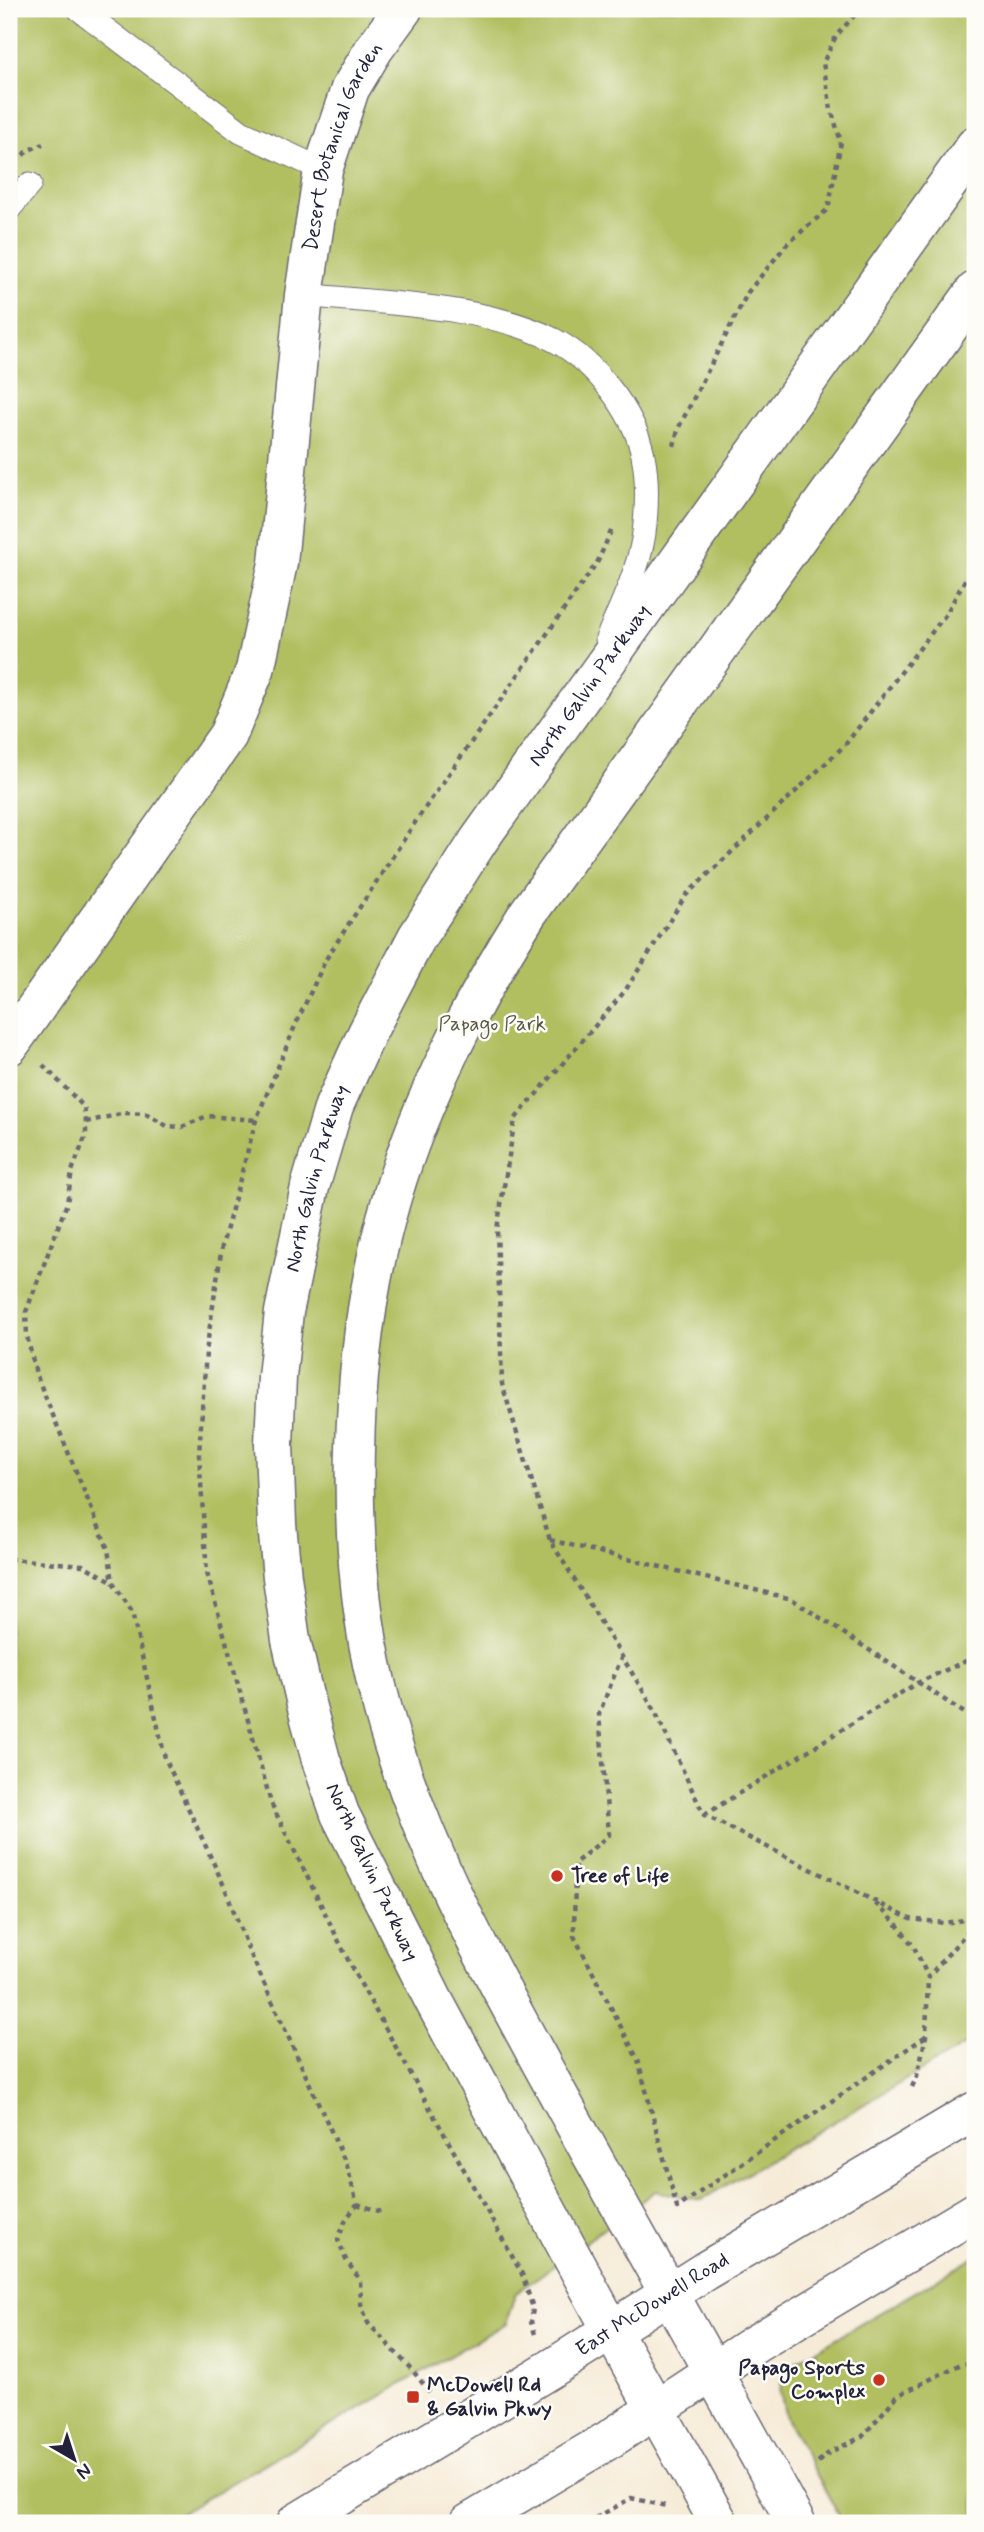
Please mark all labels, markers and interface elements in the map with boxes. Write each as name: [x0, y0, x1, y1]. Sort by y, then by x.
street label: Desert Botanical Garden: [297, 36, 389, 253]
street label: North Galvin Parkway: [522, 599, 657, 772]
park label: Papago Park: [438, 1010, 546, 1039]
street label: North Galvin Parkway: [279, 1080, 356, 1275]
street label: North Galvin Parkway: [319, 1779, 425, 1965]
place label: Tree of Life: [571, 1862, 669, 1890]
marker: Tree of Life: [549, 1868, 565, 1884]
street label: East McDowell Road: [570, 2246, 734, 2364]
place label: Papago Sports Complex: [738, 2354, 866, 2406]
place label: McDowell Rd & Galvin Pkwy: [427, 2371, 552, 2423]
marker: Papago Sports Complex: [871, 2372, 887, 2388]
marker: McDowell Rd & Galvin Pkwy: [405, 2389, 421, 2405]
north arrow: [38, 2424, 108, 2494]
text: N: [71, 2457, 97, 2485]

